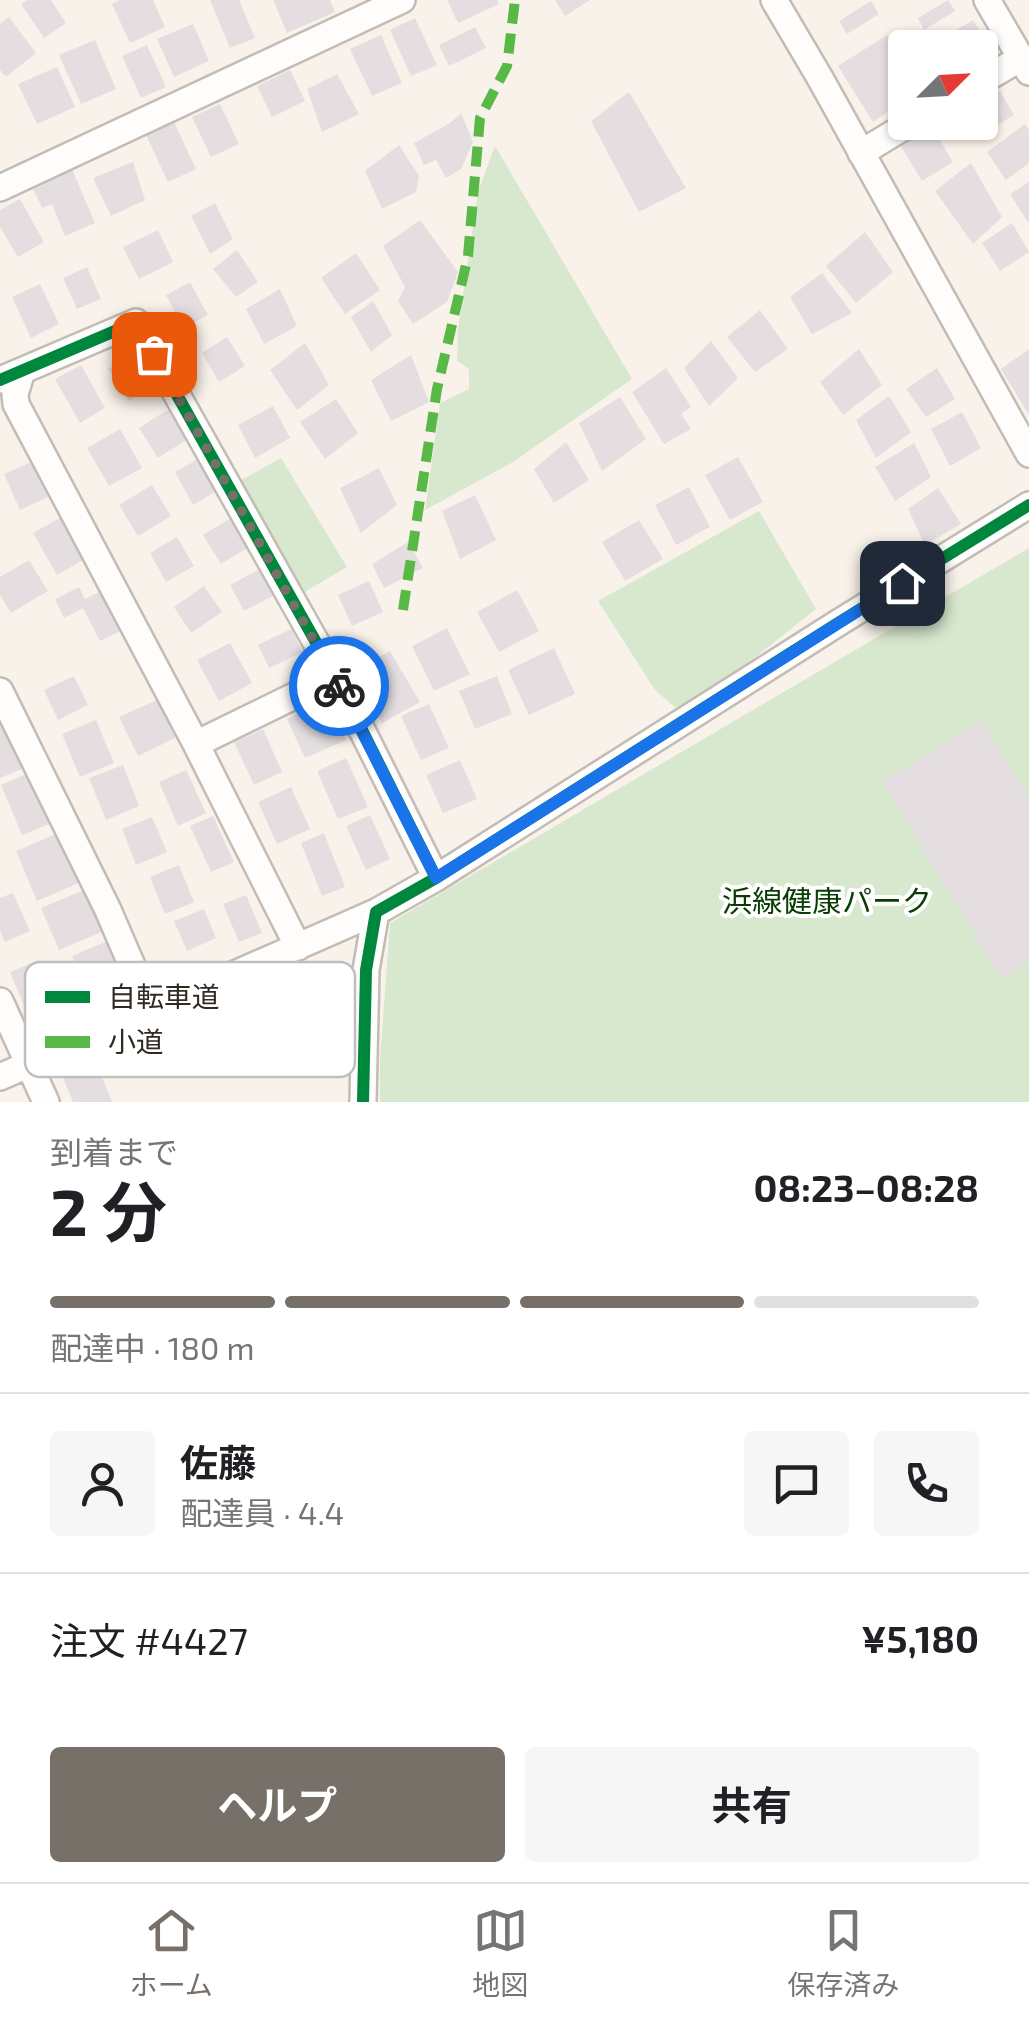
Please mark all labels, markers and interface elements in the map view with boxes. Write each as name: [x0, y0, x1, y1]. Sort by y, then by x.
north arrow: [888, 30, 998, 140]
map controls: [888, 30, 998, 140]
pin: [112, 312, 197, 397]
icon: bag: [127, 327, 182, 382]
pin: [860, 541, 945, 626]
icon: home: [875, 556, 930, 611]
courier: [289, 636, 389, 736]
icon: bike: [312, 659, 367, 714]
park label: 浜線健康パーク: [722, 882, 932, 918]
legend: [25, 962, 355, 1077]
text: 自転車道: [108, 979, 220, 1013]
text: 小道: [108, 1024, 164, 1058]
text: 到着まで: [50, 1132, 178, 1170]
text: 08:23–08:28: [754, 1164, 979, 1210]
text: 2 分: [50, 1171, 167, 1249]
text: 配達中 · 180 m: [50, 1328, 254, 1366]
button: person: [50, 1431, 155, 1536]
button: chat: [744, 1431, 849, 1536]
button: phone: [874, 1431, 979, 1536]
text: 佐藤: [180, 1439, 256, 1485]
text: 配達員 · 4.4: [180, 1493, 344, 1531]
text: ¥5,180: [861, 1615, 979, 1661]
text: 注文 #4427: [50, 1617, 248, 1663]
button: ヘルプ: [50, 1747, 505, 1862]
button: 共有: [525, 1747, 979, 1862]
tab: ホーム: [130, 1903, 213, 2003]
tab: 地図: [472, 1903, 528, 2003]
tab: 保存済み: [787, 1903, 899, 2003]

